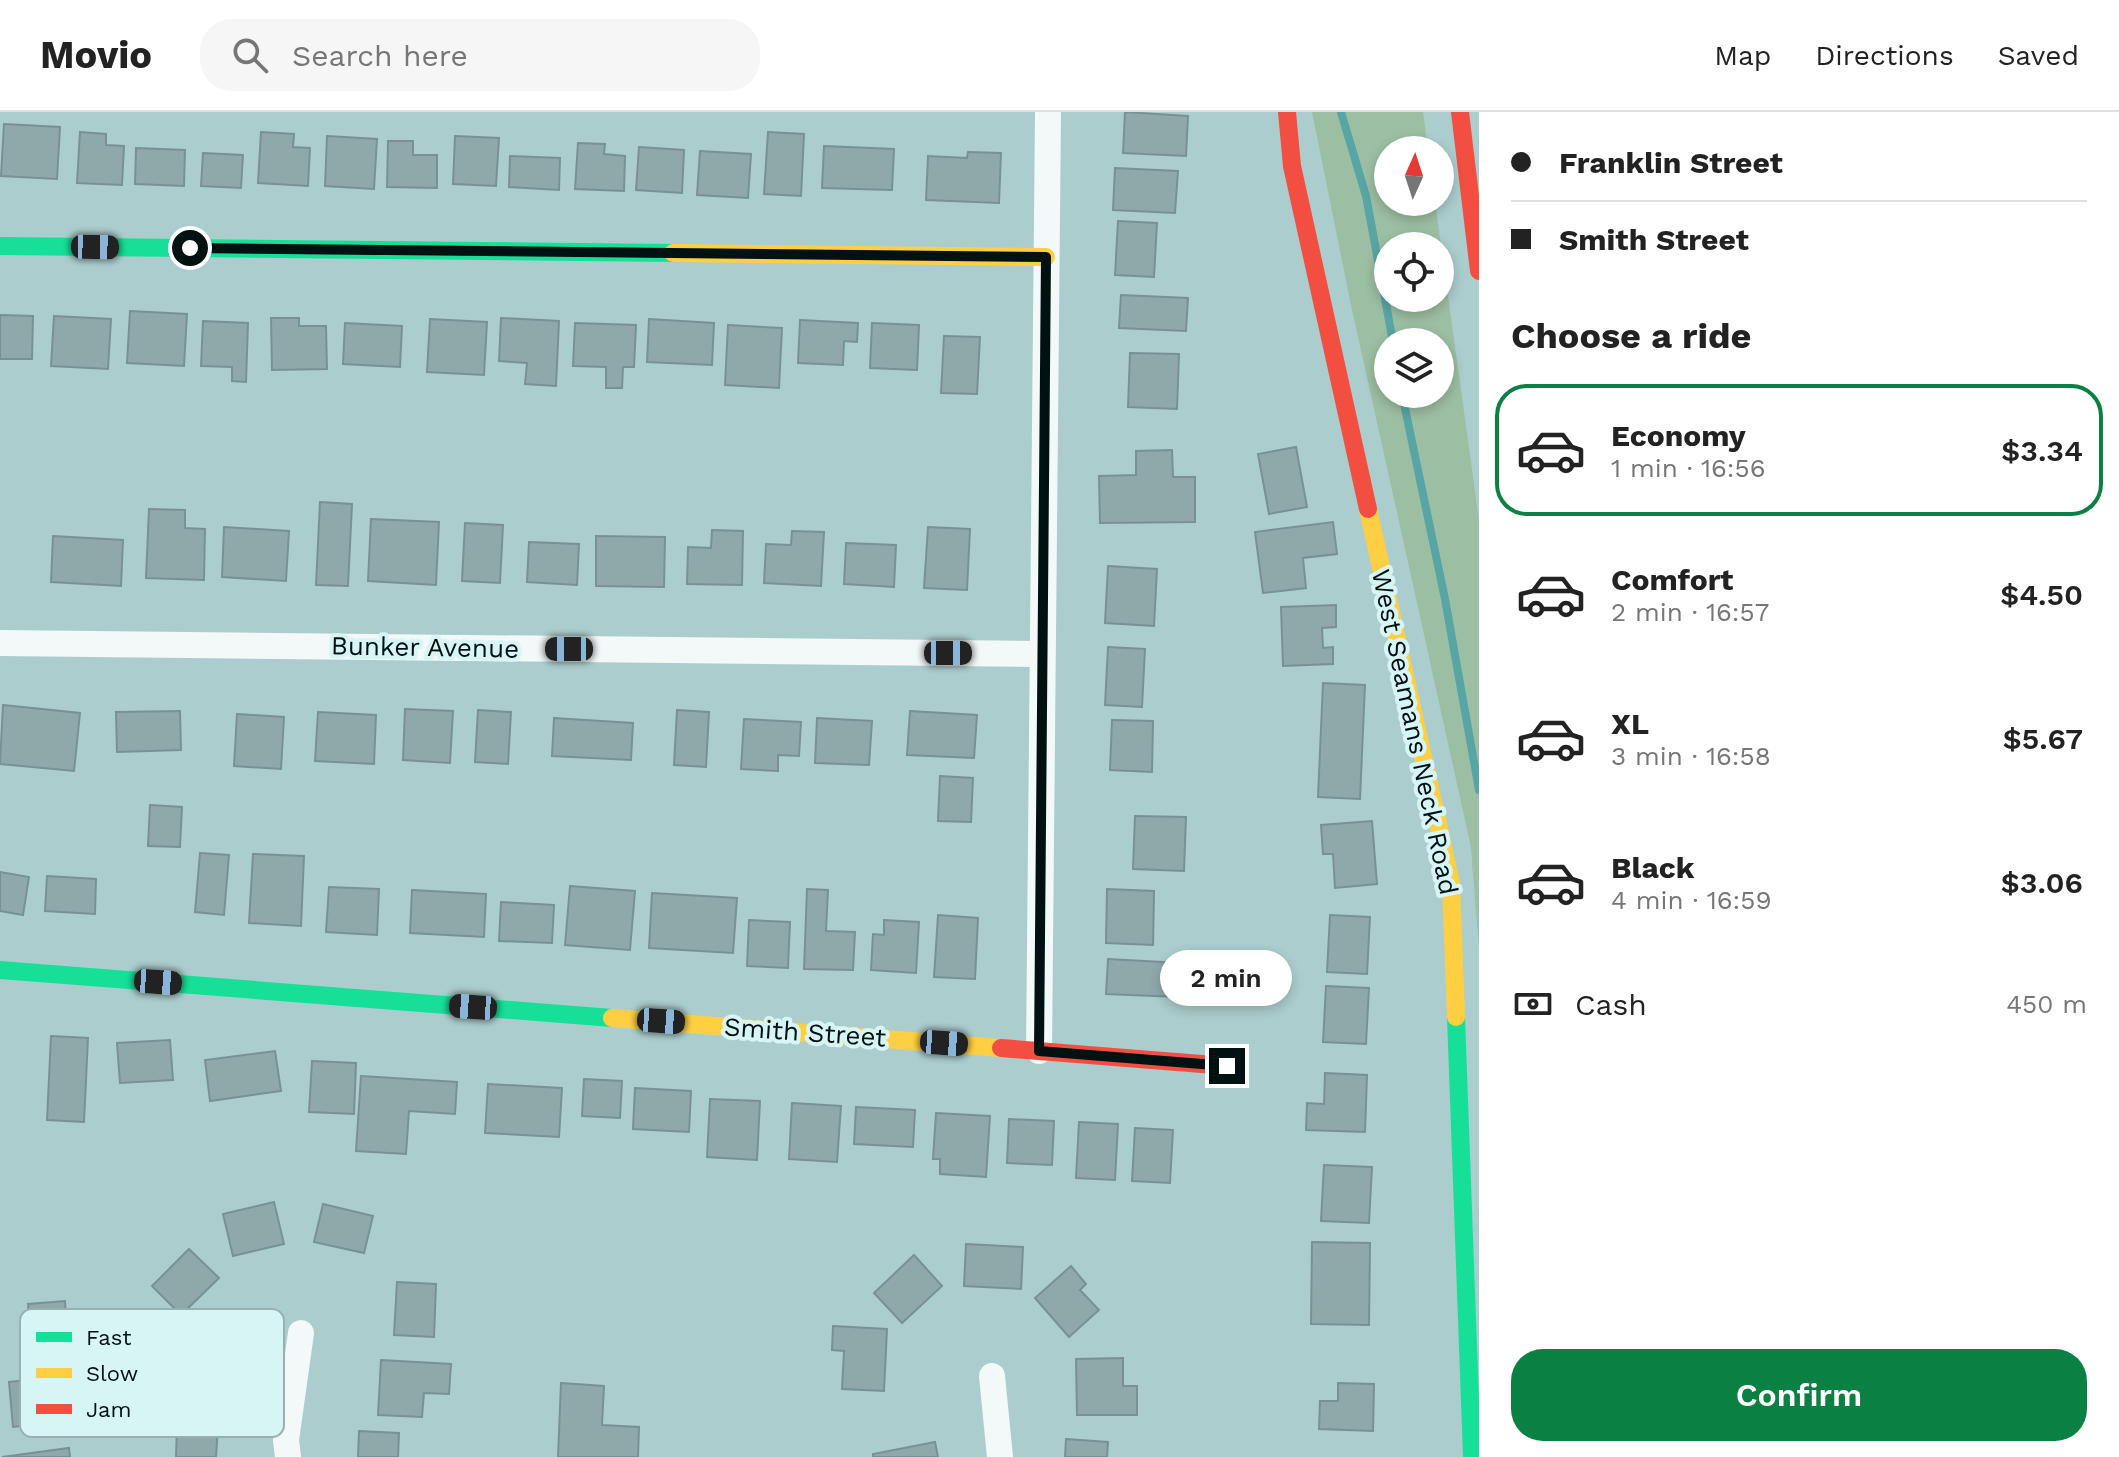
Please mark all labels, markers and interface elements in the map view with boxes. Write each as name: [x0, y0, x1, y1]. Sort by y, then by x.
search box: [200, 19, 760, 91]
text: Movio: [40, 33, 152, 77]
icon: search: [228, 33, 272, 77]
text: Search here: [292, 38, 468, 73]
text: Map: [1714, 39, 1771, 72]
text: Directions: [1815, 39, 1954, 72]
text: Saved: [1998, 39, 2079, 72]
north arrow: [1374, 136, 1454, 216]
map controls: [1374, 136, 1454, 408]
text: Franklin Street: [1559, 145, 1783, 180]
text: Smith Street: [1559, 222, 1749, 257]
route start: [172, 230, 208, 266]
button: locate: [1374, 232, 1454, 312]
car: [71, 235, 119, 259]
text: Choose a ride: [1511, 315, 1751, 357]
button: layers: [1374, 328, 1454, 408]
icon: car: [1515, 414, 1587, 486]
text: Economy: [1611, 418, 1746, 453]
text: $3.34: [2001, 433, 2083, 468]
text: 1 min · 16:56: [1611, 453, 1765, 483]
icon: car: [1515, 558, 1587, 630]
text: Comfort: [1611, 562, 1733, 597]
street label: West Seamans Neck Road: [1366, 566, 1464, 898]
text: $4.50: [2000, 577, 2083, 612]
text: 2 min · 16:57: [1611, 597, 1769, 627]
street label: Bunker Avenue: [331, 630, 519, 664]
car: [545, 637, 593, 661]
car: [924, 641, 972, 665]
icon: car: [1515, 702, 1587, 774]
text: XL: [1611, 706, 1649, 741]
text: $5.67: [2003, 721, 2083, 756]
text: 3 min · 16:58: [1611, 741, 1771, 771]
icon: car: [1515, 846, 1587, 918]
text: Black: [1611, 850, 1695, 885]
text: $3.06: [2001, 865, 2083, 900]
text: 4 min · 16:59: [1611, 885, 1771, 915]
callout: 2 min: [1161, 950, 1293, 1006]
text: 2 min: [1190, 963, 1262, 993]
car: [133, 968, 183, 996]
icon: cash: [1511, 982, 1555, 1026]
text: Cash: [1575, 987, 1647, 1022]
text: 450 m: [2006, 989, 2087, 1019]
car: [448, 993, 498, 1021]
car: [636, 1007, 686, 1035]
street label: Smith Street: [723, 1011, 887, 1053]
car: [919, 1029, 969, 1057]
route end: [1209, 1048, 1245, 1084]
legend: [20, 1309, 284, 1437]
text: Fast: [86, 1325, 132, 1350]
button: Confirm: [1511, 1349, 2087, 1441]
text: Slow: [86, 1361, 138, 1386]
text: Jam: [86, 1397, 131, 1422]

